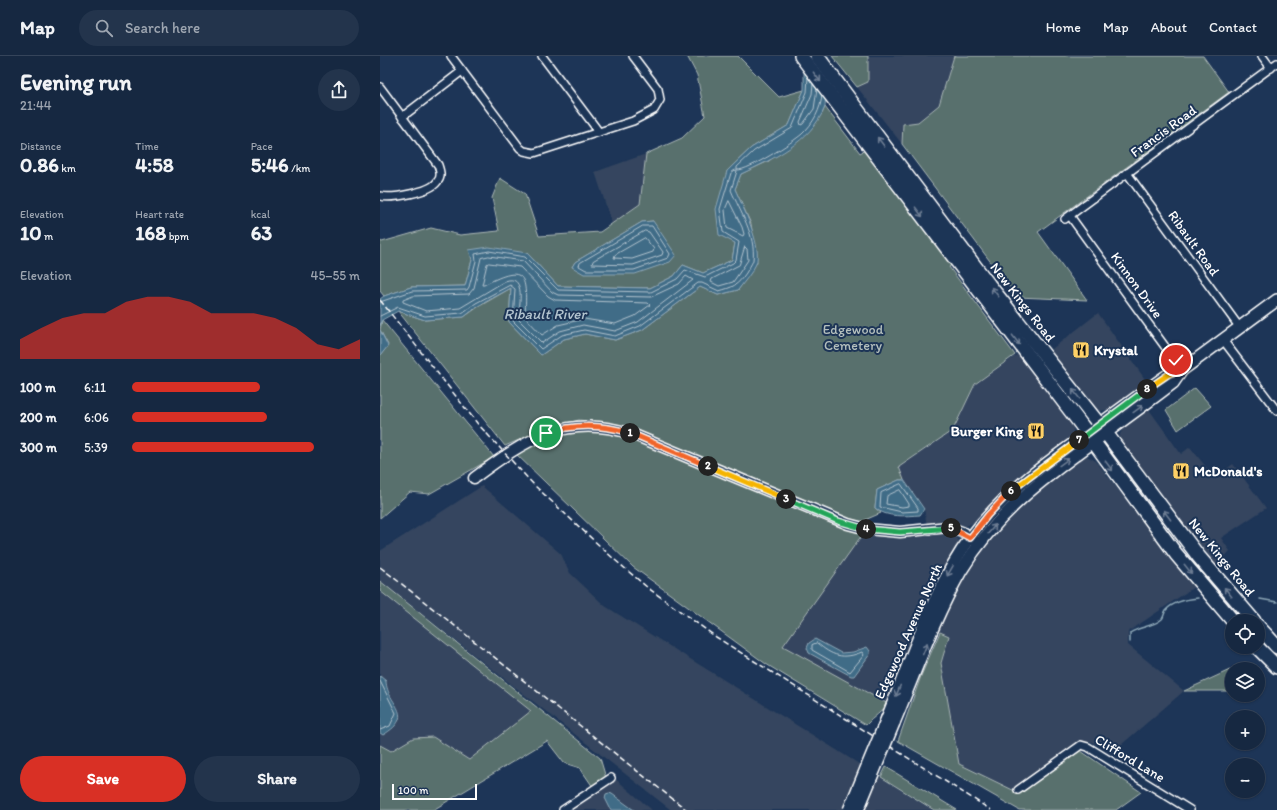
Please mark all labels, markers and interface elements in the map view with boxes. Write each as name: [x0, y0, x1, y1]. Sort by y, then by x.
search box: [79, 10, 359, 46]
text: Map: [20, 16, 55, 39]
icon: search: [93, 17, 115, 39]
text: Search here: [125, 19, 200, 37]
text: Home: [1046, 19, 1081, 36]
text: Map: [1103, 19, 1129, 36]
text: About: [1151, 19, 1187, 36]
text: Contact: [1209, 19, 1257, 36]
text: Evening run: [20, 69, 132, 96]
button: share: [318, 69, 360, 111]
one-way arrow: [813, 71, 821, 82]
text: 21:44: [20, 98, 52, 113]
street label: Francis Road: [1127, 102, 1200, 161]
one-way arrow: [877, 137, 886, 148]
text: Distance: [20, 140, 61, 153]
text: Time: [135, 140, 159, 153]
text: Pace: [251, 140, 273, 153]
text: 0.86: [20, 153, 59, 177]
text: 4:58: [135, 153, 174, 177]
text: 5:46: [251, 153, 289, 177]
text: km: [59, 162, 76, 175]
text: /km: [289, 162, 310, 175]
one-way arrow: [915, 206, 923, 217]
street label: Ribault Road: [1164, 207, 1223, 279]
text: Elevation: [20, 208, 64, 221]
text: Heart rate: [135, 208, 184, 221]
text: kcal: [251, 208, 270, 221]
text: 10: [20, 221, 42, 245]
text: 168: [135, 221, 166, 245]
text: 63: [251, 221, 272, 245]
text: m: [42, 230, 53, 243]
text: bpm: [166, 230, 189, 243]
street label: Kinnon Drive: [1107, 249, 1166, 322]
street label: New Kings Road: [986, 259, 1059, 346]
text: Elevation: [20, 268, 72, 283]
text: 45–55 m: [311, 268, 360, 283]
one-way arrow: [990, 287, 999, 298]
water label: Ribault River: [504, 305, 588, 323]
park label: Edgewood Cemetery: [823, 321, 884, 354]
one-way arrow: [1012, 334, 1021, 345]
restaurant icon: Krystal: [1071, 340, 1091, 360]
place label: Krystal: [1094, 342, 1139, 359]
pin: [1159, 343, 1193, 377]
icon: check: [1165, 349, 1187, 371]
pin: 8: [1137, 379, 1157, 399]
text: 100 m: [20, 380, 56, 395]
text: 6:11: [84, 380, 106, 395]
text: 8: [1144, 382, 1150, 395]
one-way arrow: [1072, 388, 1080, 399]
one-way arrow: [1132, 405, 1143, 414]
text: 200 m: [20, 410, 57, 425]
text: 6:06: [84, 410, 109, 425]
pin: [529, 416, 563, 450]
restaurant icon: Burger King: [1026, 421, 1046, 441]
icon: arrive: [535, 422, 557, 444]
pin: 1: [620, 423, 640, 443]
place label: Burger King: [951, 423, 1024, 440]
text: 1: [627, 426, 633, 439]
pin: 7: [1069, 430, 1089, 450]
text: 7: [1076, 433, 1082, 446]
text: 300 m: [20, 440, 57, 455]
text: 5:39: [84, 440, 108, 455]
pin: 2: [698, 456, 718, 476]
one-way arrow: [1058, 458, 1069, 466]
text: 2: [705, 459, 711, 472]
one-way arrow: [1105, 460, 1114, 471]
restaurant icon: McDonald's: [1171, 461, 1191, 481]
place label: McDonald's: [1194, 463, 1263, 480]
pin: 6: [1001, 481, 1021, 501]
text: 6: [1008, 484, 1014, 497]
pin: 3: [776, 489, 796, 509]
text: 3: [783, 492, 789, 505]
one-way arrow: [1163, 509, 1172, 520]
street label: New Kings Road: [1185, 515, 1259, 600]
pin: 5: [941, 518, 961, 538]
pin: 4: [856, 519, 876, 539]
text: 5: [948, 521, 954, 534]
text: 4: [863, 522, 869, 535]
one-way arrow: [988, 523, 997, 534]
street label: Edgewood Avenue North: [871, 560, 946, 702]
one-way arrow: [1184, 564, 1193, 574]
one-way arrow: [945, 565, 953, 577]
one-way arrow: [1224, 586, 1233, 597]
map controls: [1225, 614, 1265, 798]
button: locate: [1225, 614, 1265, 654]
one-way arrow: [922, 643, 930, 655]
button: layers: [1225, 662, 1265, 702]
one-way arrow: [894, 684, 901, 696]
button: +: [1225, 710, 1265, 750]
street label: Clifford Lane: [1092, 731, 1168, 786]
button: Save: [20, 756, 186, 802]
button: Share: [194, 756, 360, 802]
button: −: [1225, 758, 1265, 798]
scale bar: [392, 782, 477, 801]
text: 100 m: [398, 784, 428, 797]

